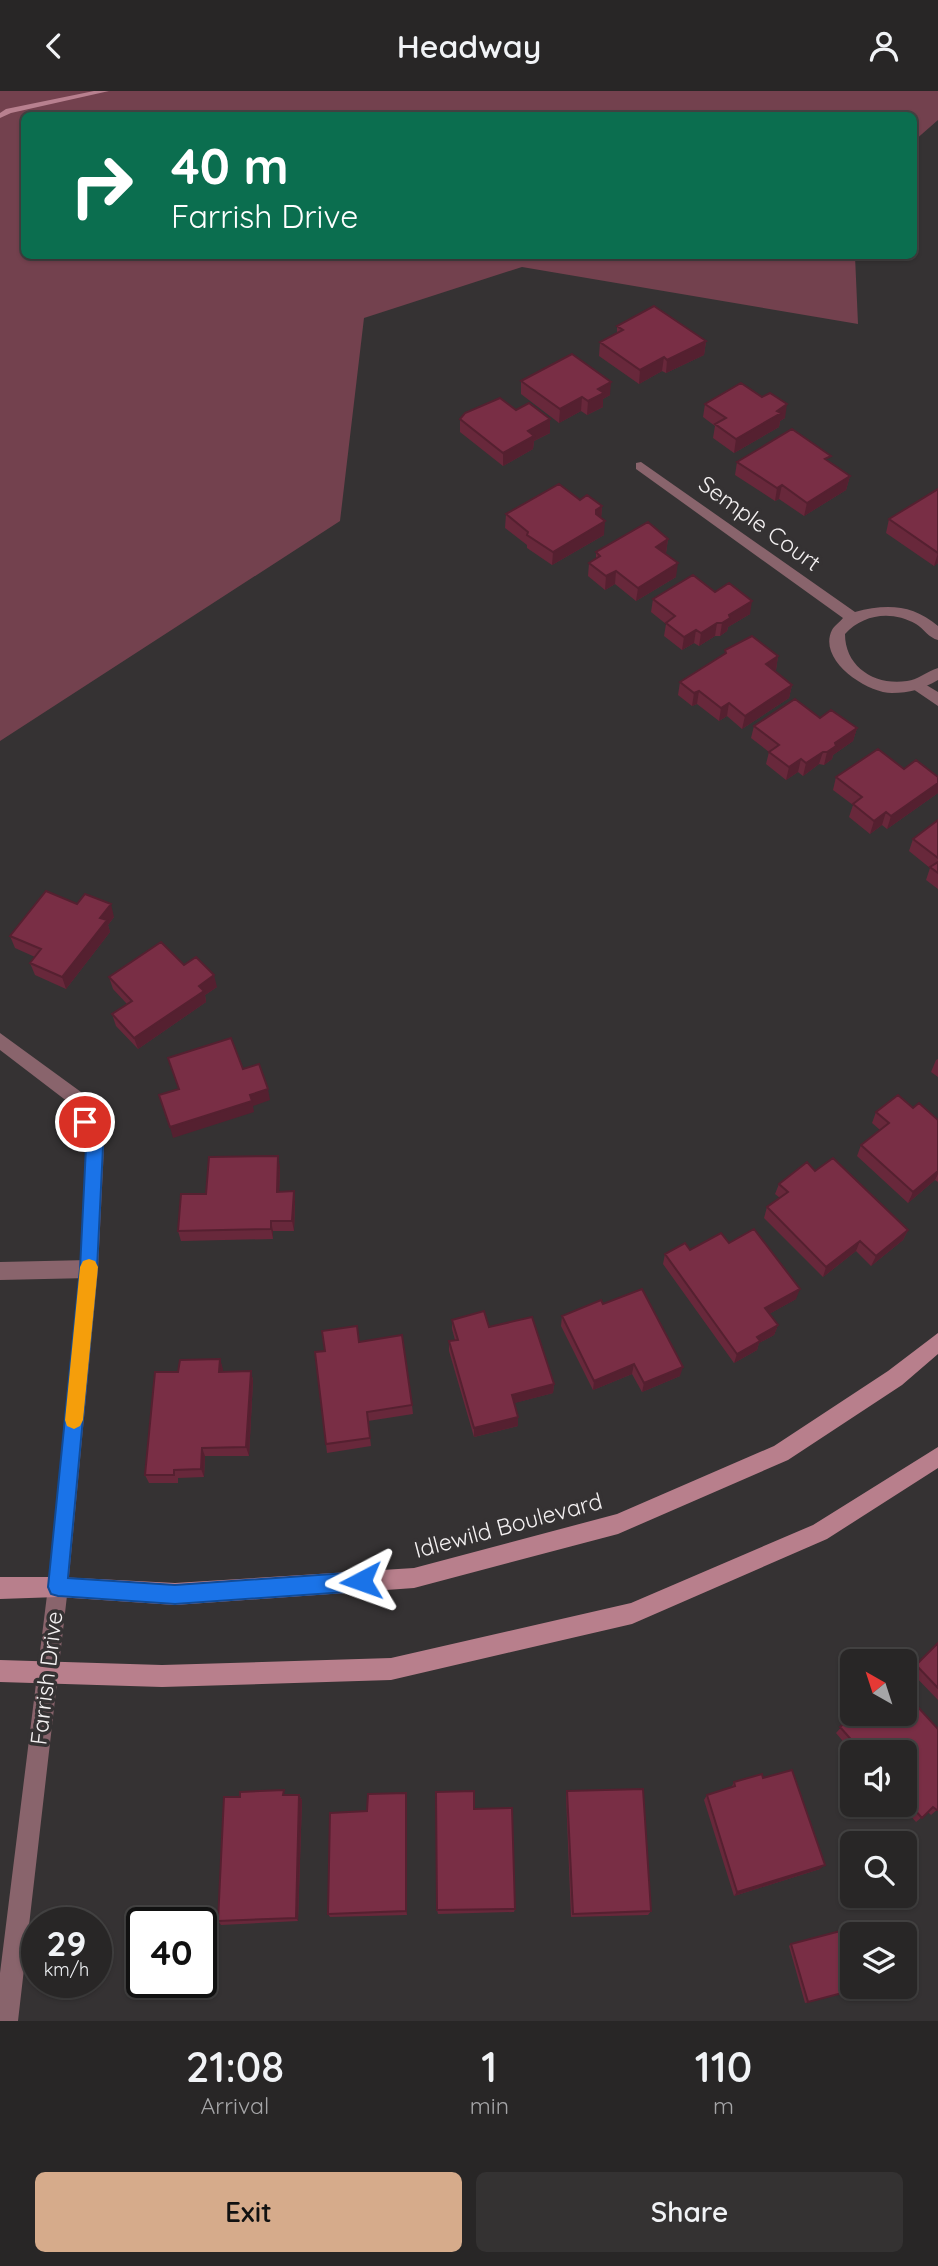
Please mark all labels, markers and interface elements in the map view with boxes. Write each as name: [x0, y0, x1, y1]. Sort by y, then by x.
text: Headway: [397, 26, 541, 66]
icon: back: [35, 27, 73, 65]
icon: person: [865, 27, 903, 65]
text: 40 m: [171, 135, 289, 196]
icon: right: [56, 140, 147, 231]
text: Farrish Drive: [171, 196, 358, 236]
street label: Semple Court: [693, 469, 827, 577]
pin: [55, 1092, 115, 1152]
icon: arrive: [66, 1103, 104, 1141]
street label: Idlewild Boulevard: [411, 1486, 605, 1564]
position arrow: [324, 1544, 398, 1618]
street label: Farrish Drive: [23, 1609, 69, 1747]
north arrow: [840, 1649, 917, 1725]
map controls: [840, 1649, 917, 1999]
button: sound: [840, 1740, 917, 1817]
button: search: [840, 1831, 917, 1908]
speed limit sign: 40: [126, 1907, 217, 1998]
text: 29: [47, 1921, 86, 1965]
button: layers: [840, 1922, 917, 1999]
text: km/h: [44, 1958, 89, 1981]
text: 21:08: [186, 2040, 284, 2093]
text: 1: [481, 2040, 497, 2093]
text: 110: [695, 2040, 752, 2093]
text: Arrival: [200, 2091, 269, 2120]
text: min: [470, 2091, 509, 2120]
text: m: [713, 2091, 734, 2120]
button: Exit: [35, 2172, 462, 2252]
button: Share: [476, 2172, 903, 2252]

